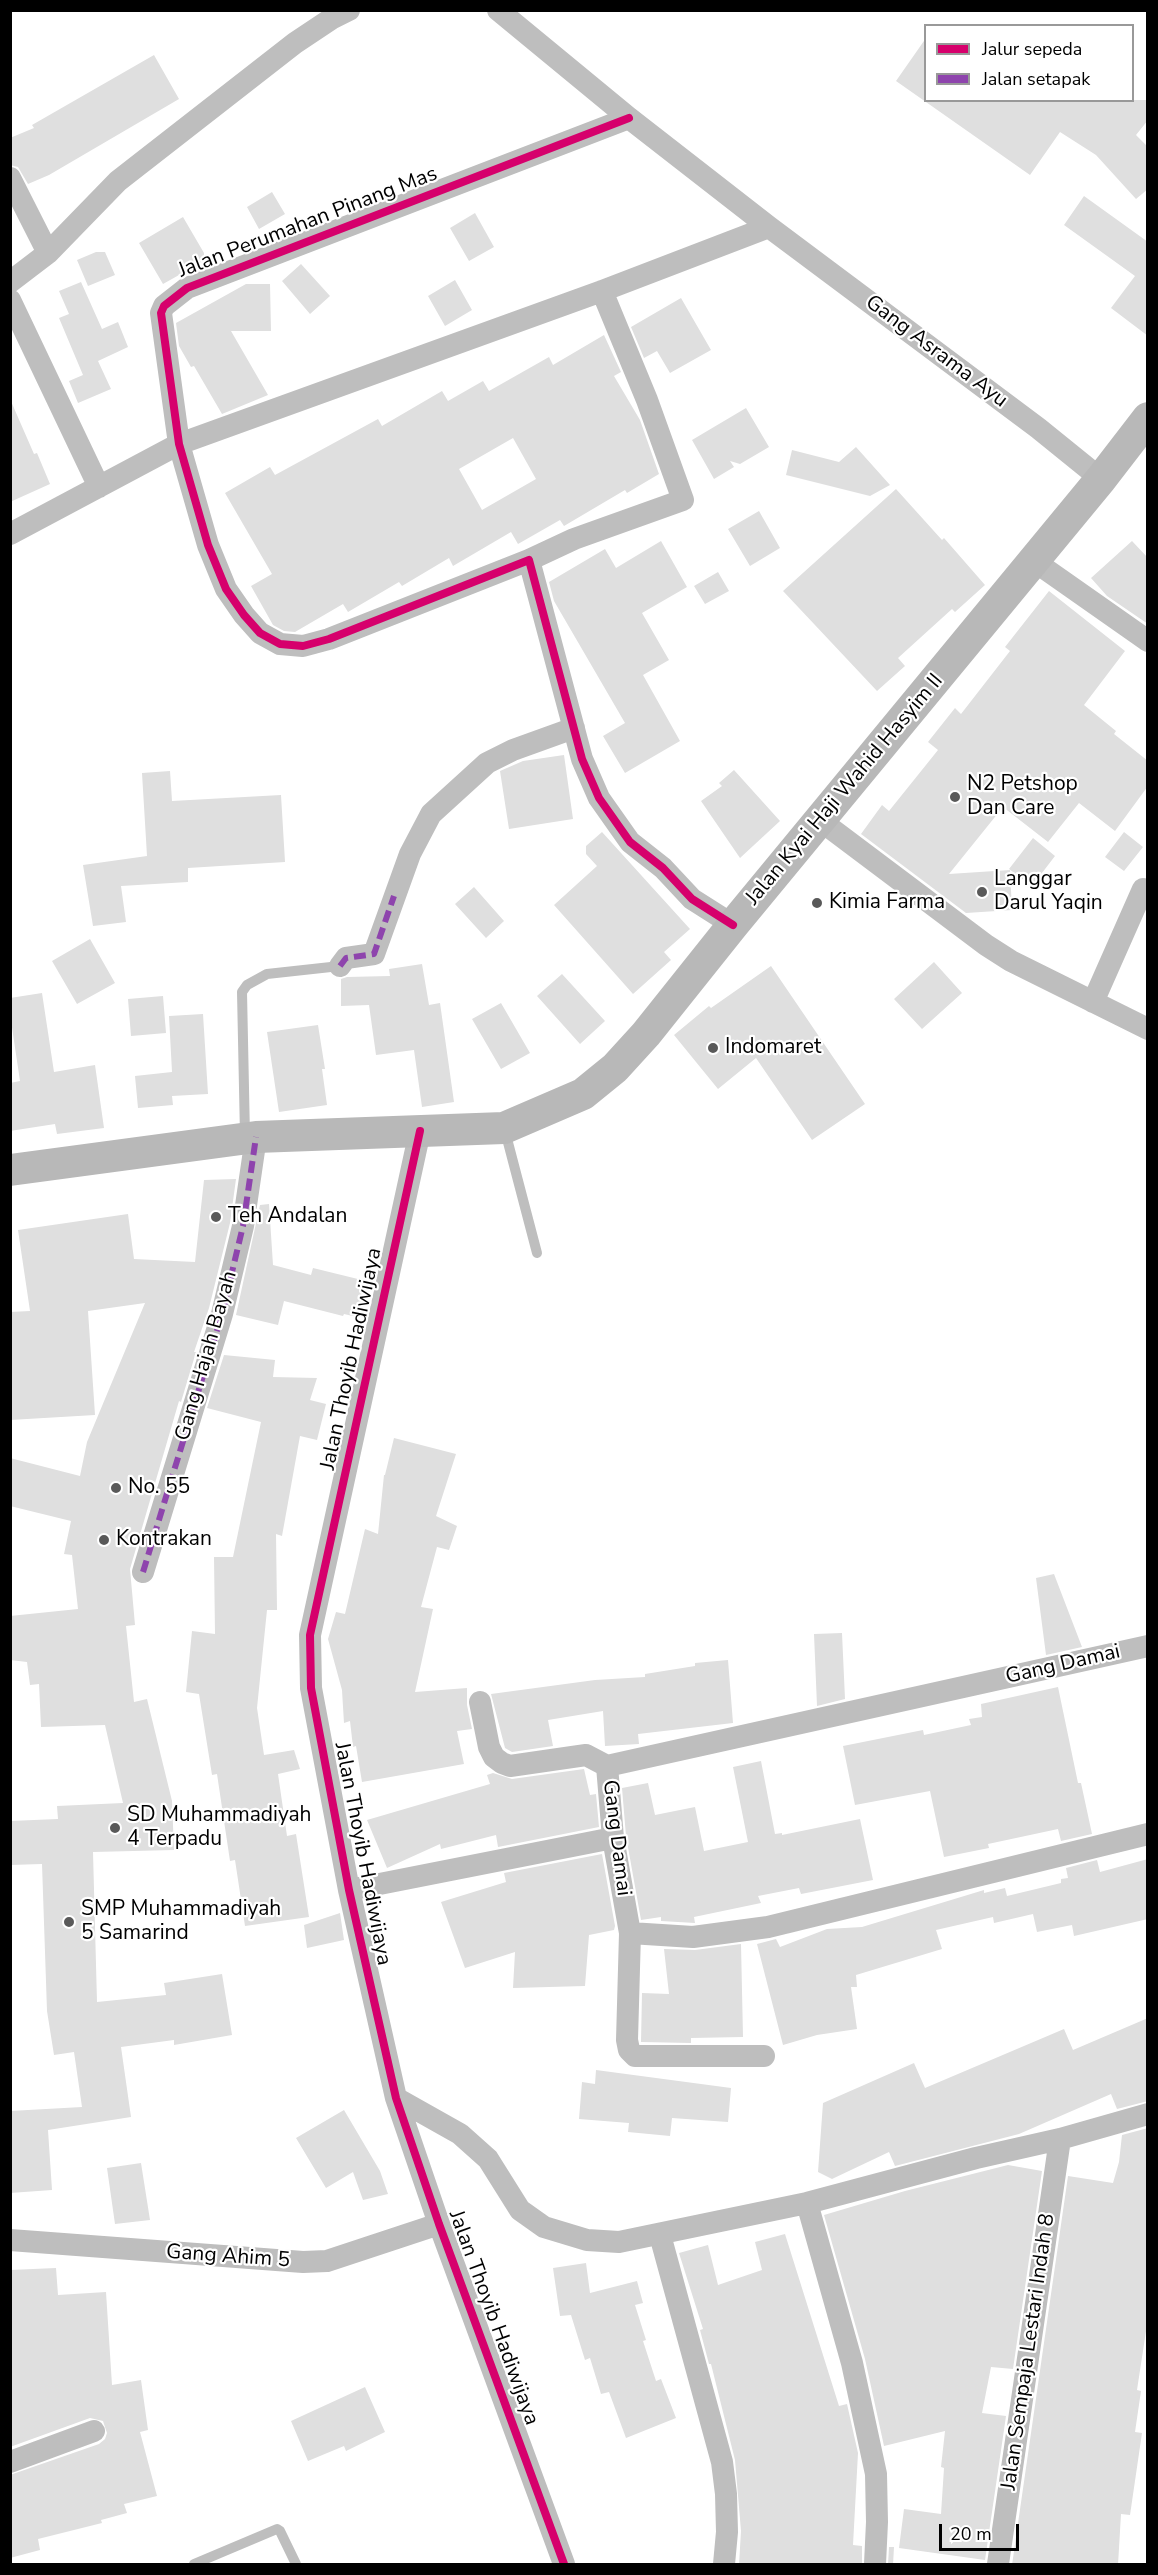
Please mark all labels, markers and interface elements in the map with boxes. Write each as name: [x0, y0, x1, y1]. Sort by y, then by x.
legend: [924, 24, 1134, 102]
text: Jalur sepeda: [982, 37, 1082, 61]
text: Jalan setapak: [982, 67, 1090, 91]
street label: Jalan Perumahan Pinang Mas: [175, 162, 441, 284]
street label: Gang Asrama Ayu: [860, 290, 1012, 414]
street label: Jalan Kyai Haji Wahid Hasyim II: [741, 669, 949, 911]
place label: N2 Petshop Dan Care: [967, 772, 1078, 822]
marker: N2 Petshop Dan Care: [948, 790, 962, 804]
place label: Langgar Darul Yaqin: [994, 867, 1103, 917]
marker: Langgar Darul Yaqin: [975, 885, 989, 899]
place label: Kimia Farma: [829, 890, 945, 916]
marker: Kimia Farma: [810, 896, 824, 910]
place label: Indomaret: [725, 1035, 821, 1061]
marker: Indomaret: [706, 1041, 720, 1055]
place label: Teh Andalan: [228, 1204, 347, 1230]
marker: Teh Andalan: [209, 1210, 223, 1224]
street label: Jalan Thoyib Hadiwijaya: [316, 1246, 388, 1472]
street label: Gang Hajah Bayah: [171, 1268, 243, 1444]
place label: No. 55: [128, 1475, 190, 1501]
marker: No. 55: [109, 1481, 123, 1495]
place label: Kontrakan: [116, 1527, 212, 1553]
marker: Kontrakan: [97, 1533, 111, 1547]
street label: Gang Damai: [1003, 1640, 1123, 1690]
street label: Jalan Thoyib Hadiwijaya: [328, 1740, 396, 1968]
street label: Gang Damai: [596, 1779, 636, 1897]
place label: SD Muhammadiyah 4 Terpadu: [127, 1803, 312, 1853]
marker: SD Muhammadiyah 4 Terpadu: [108, 1821, 122, 1835]
place label: SMP Muhammadiyah 5 Samarind: [81, 1897, 281, 1947]
marker: SMP Muhammadiyah 5 Samarind: [62, 1915, 76, 1929]
street label: Jalan Thoyib Hadiwijaya: [442, 2207, 544, 2429]
street label: Jalan Sempaja Lestari Indah 8: [997, 2212, 1061, 2492]
street label: Gang Ahim 5: [165, 2240, 291, 2274]
scale bar: [942, 2512, 1022, 2550]
text: 20 m: [950, 2522, 992, 2546]

